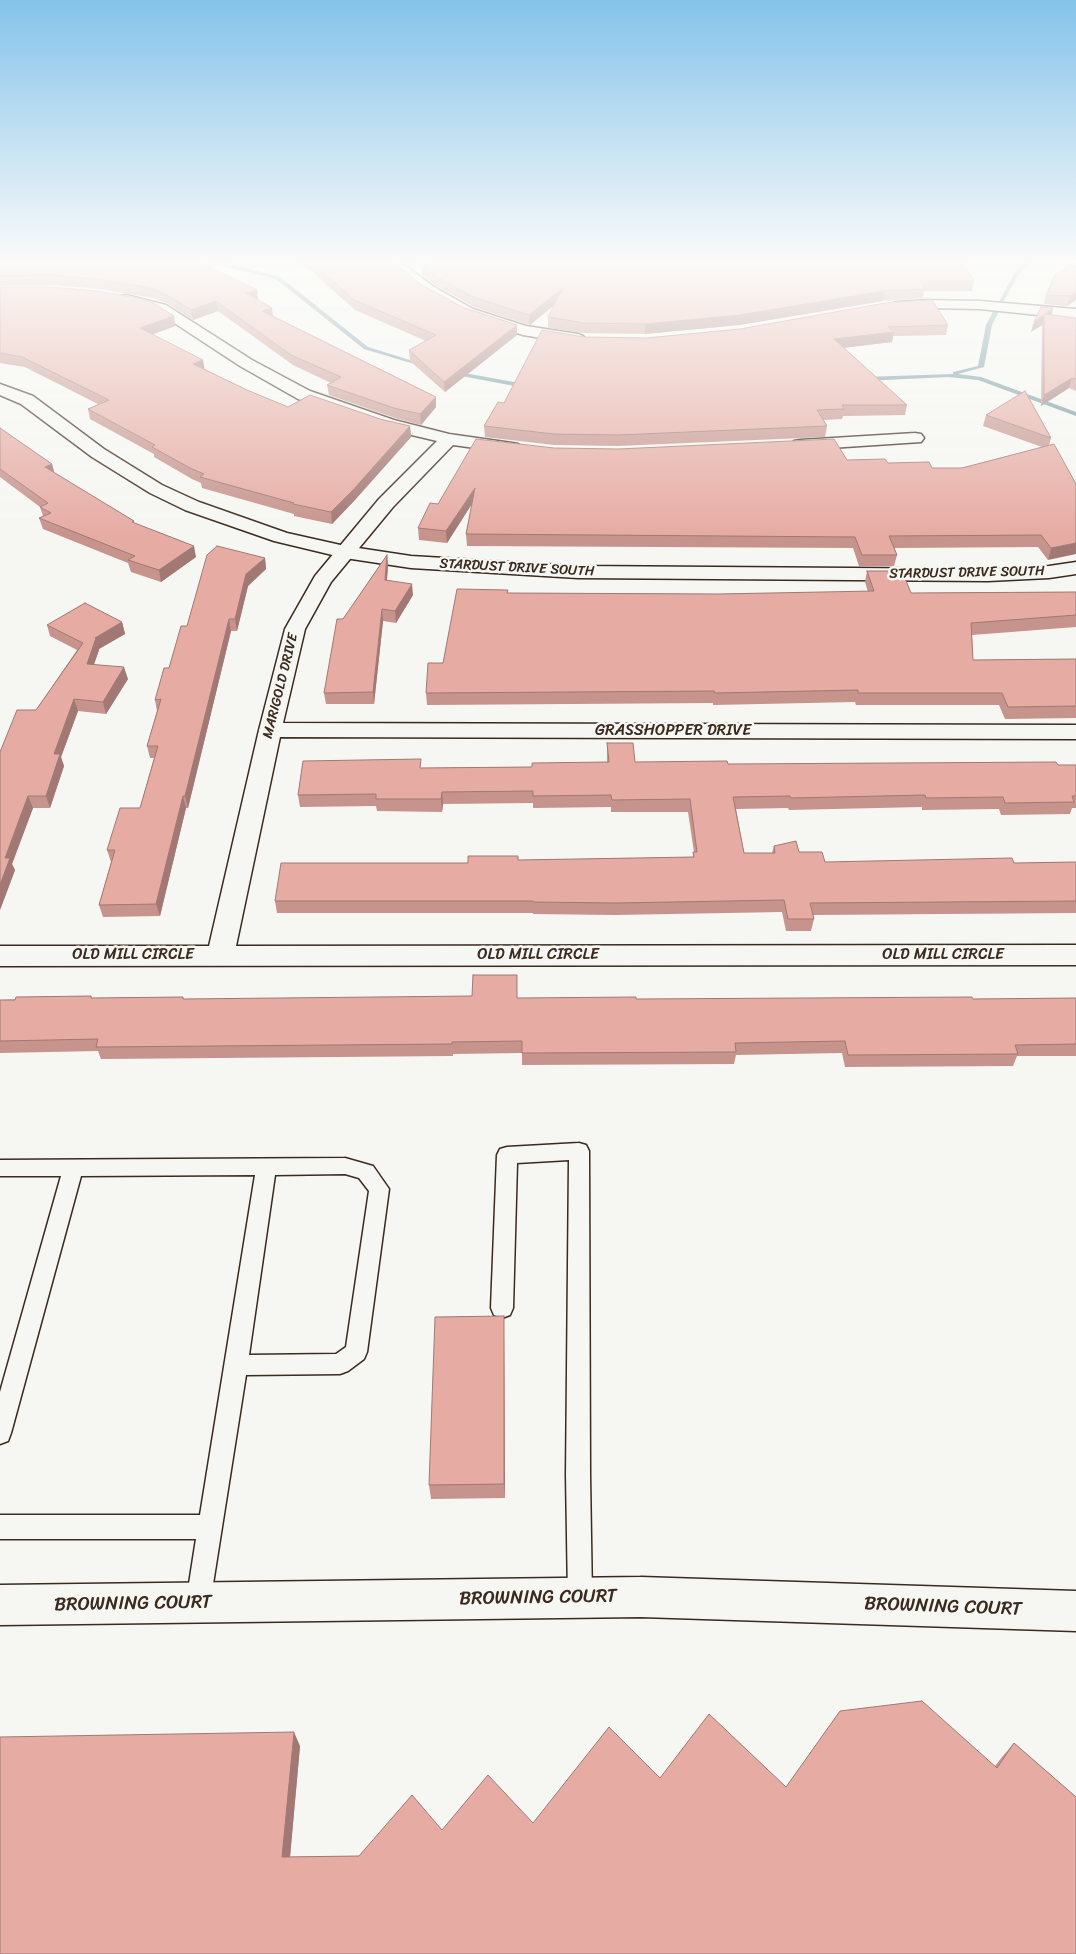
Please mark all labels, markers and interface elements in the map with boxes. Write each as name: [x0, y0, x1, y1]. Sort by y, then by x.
street label: STARDUST DRIVE SOUTH: [439, 556, 595, 580]
street label: STARDUST DRIVE SOUTH: [889, 563, 1045, 583]
street label: MARIGOLD DRIVE: [260, 631, 302, 741]
street label: GRASSHOPPER DRIVE: [595, 721, 751, 741]
street label: OLD MILL CIRCLE: [72, 945, 194, 965]
street label: OLD MILL CIRCLE: [477, 945, 599, 965]
street label: OLD MILL CIRCLE: [882, 945, 1004, 965]
street label: BROWNING COURT: [459, 1585, 617, 1611]
street label: BROWNING COURT: [54, 1591, 212, 1617]
street label: BROWNING COURT: [864, 1593, 1022, 1621]

